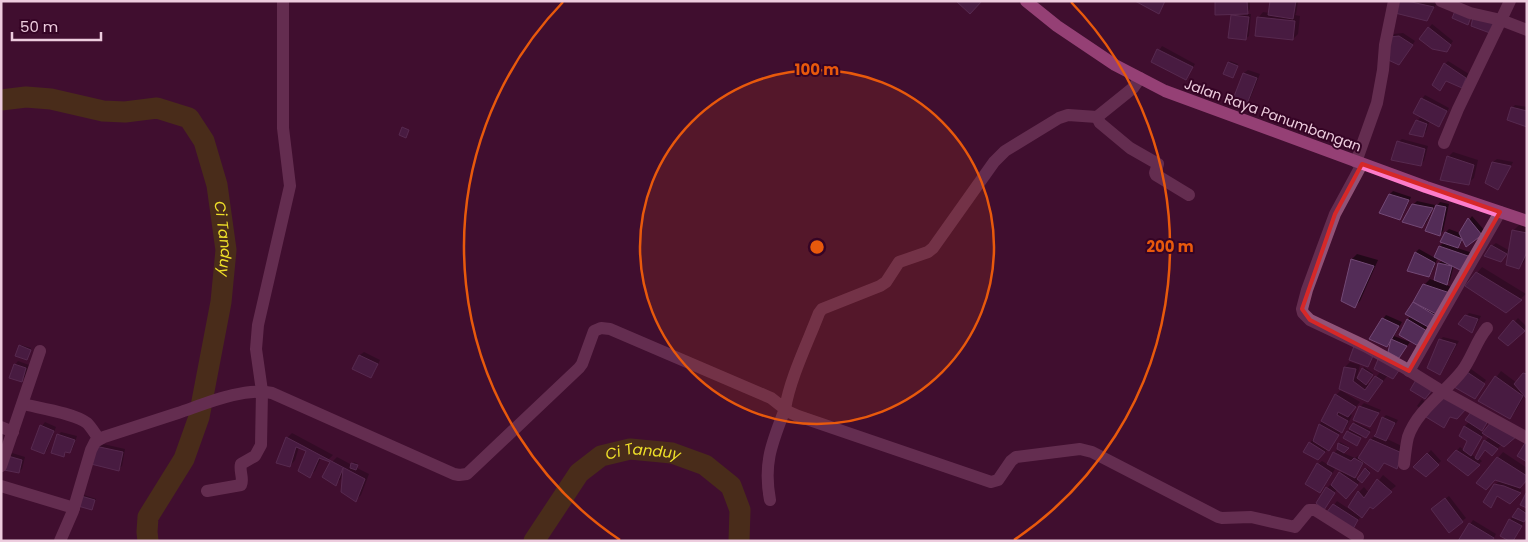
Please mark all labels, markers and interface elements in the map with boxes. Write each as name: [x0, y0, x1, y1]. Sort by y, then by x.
scale bar: [12, 10, 101, 42]
text: 50 m: [20, 16, 58, 37]
text: 100 m: [795, 59, 839, 80]
street label: Jalan Raya Panumbangan: [1182, 74, 1364, 156]
water label: Ci Tanduy: [209, 200, 237, 278]
text: 200 m: [1146, 236, 1194, 257]
centre of rings: [808, 238, 826, 256]
water label: Ci Tanduy: [603, 437, 684, 466]

